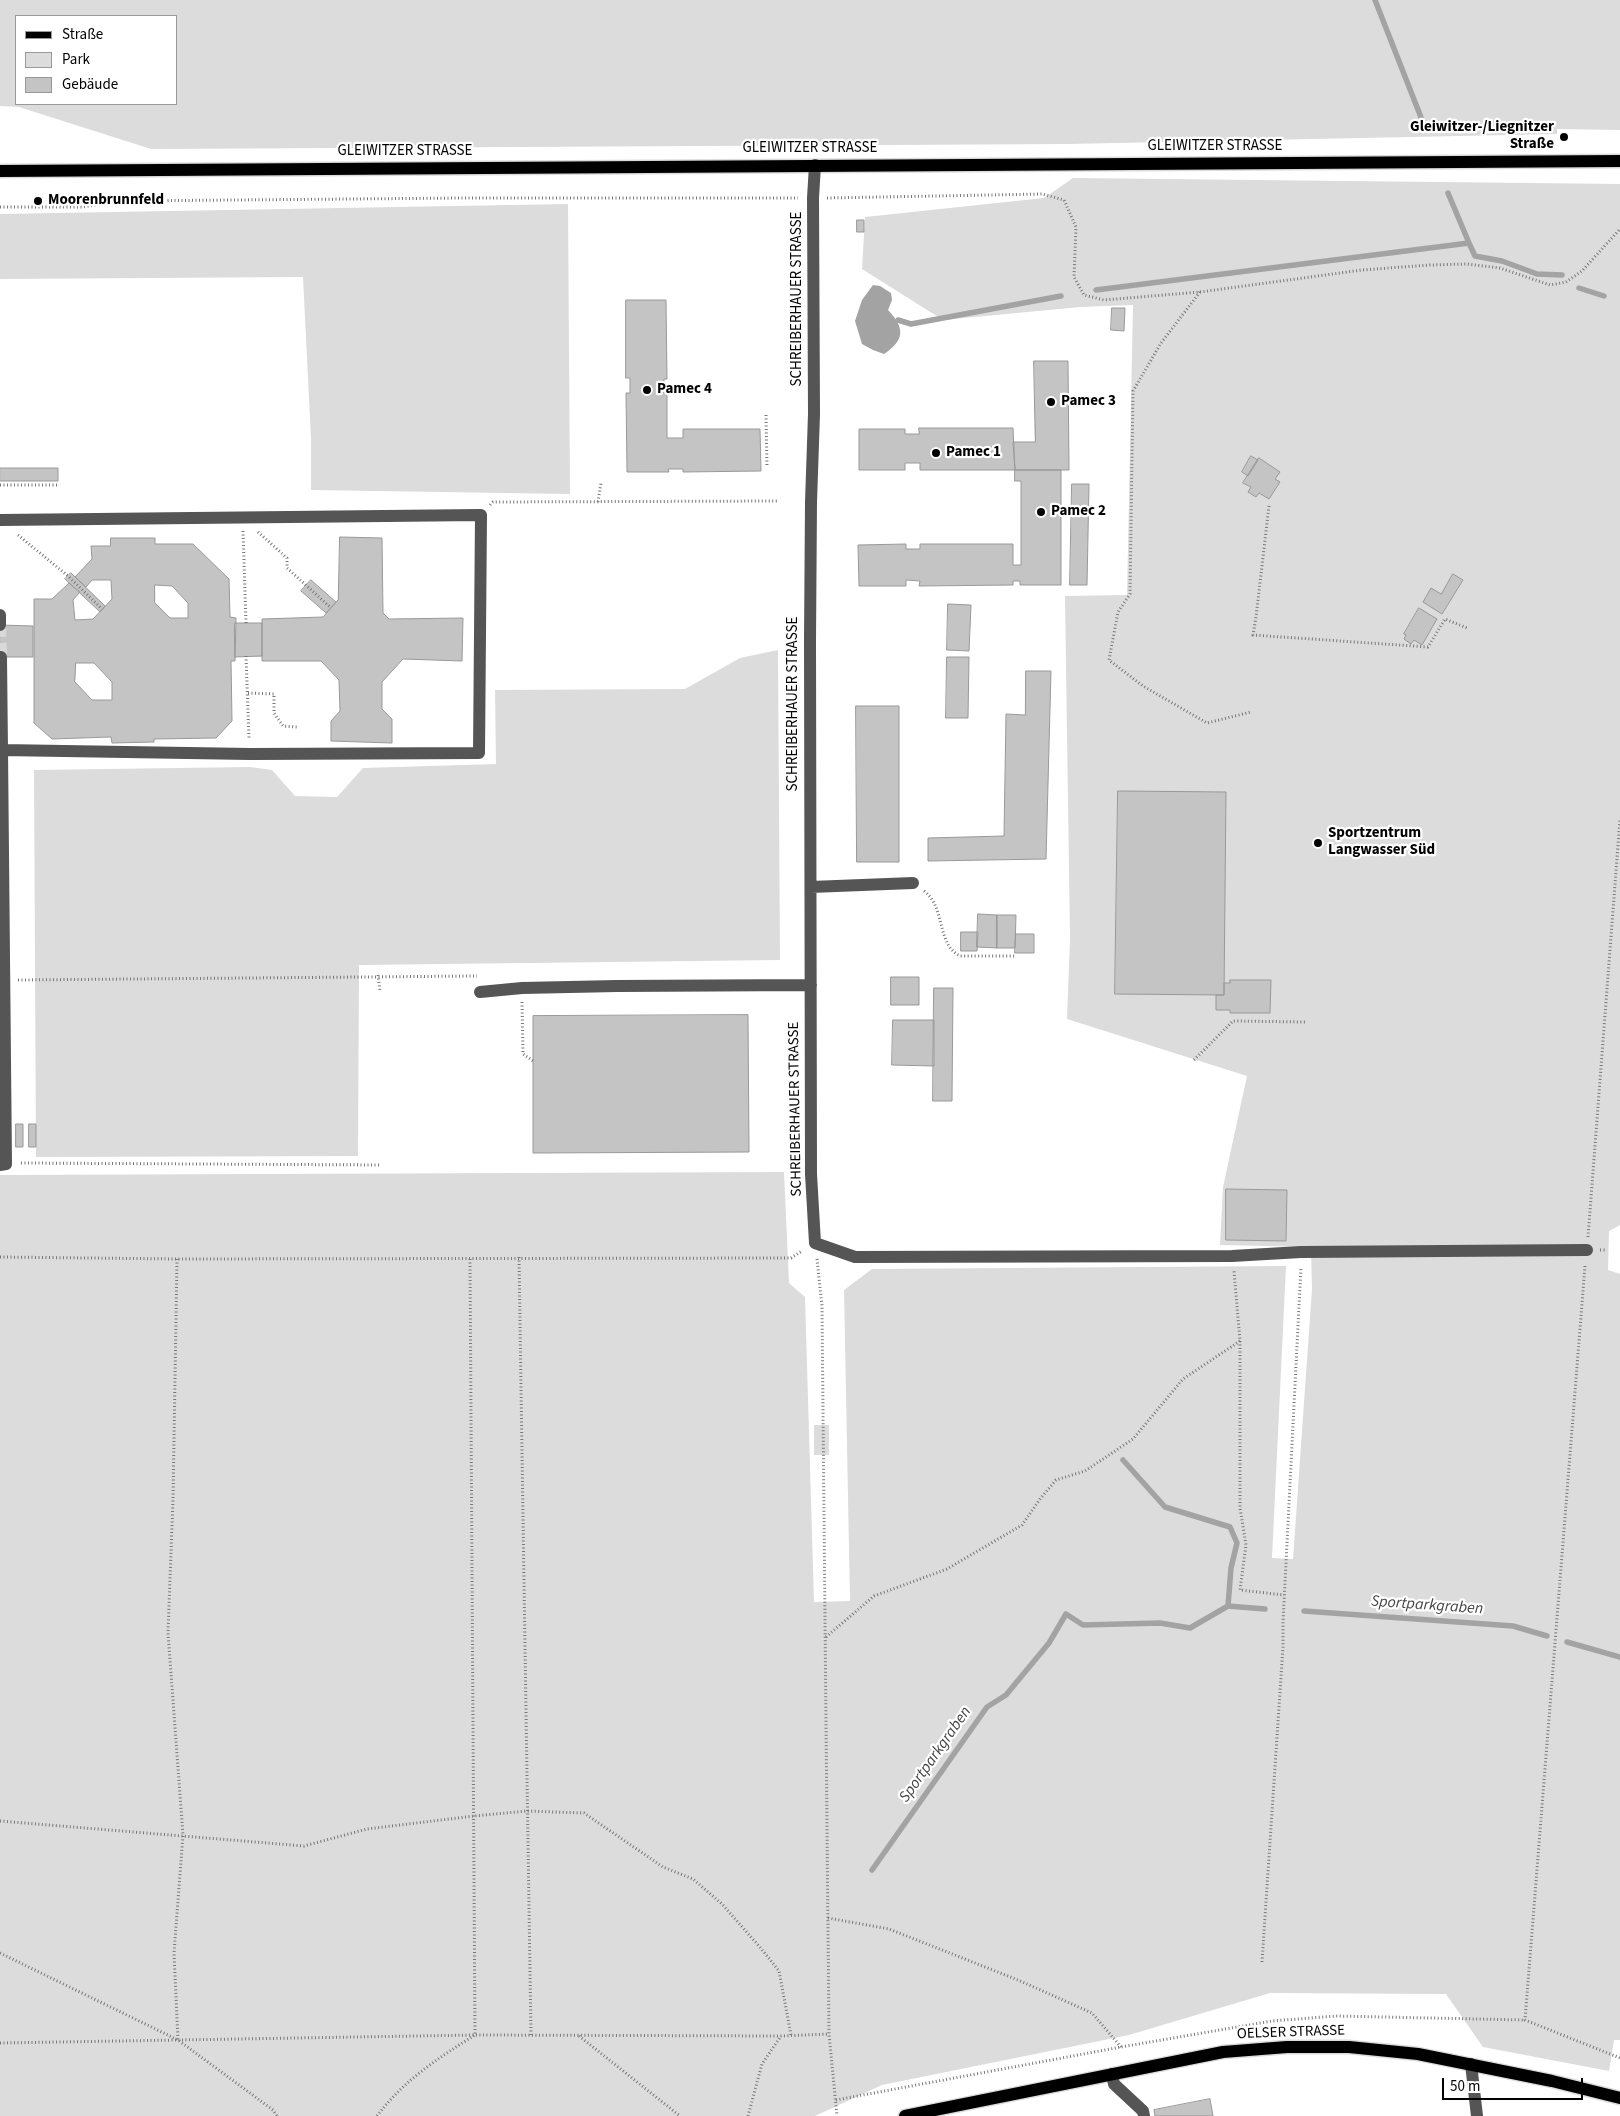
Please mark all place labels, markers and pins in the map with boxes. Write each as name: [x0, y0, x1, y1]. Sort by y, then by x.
place label: Gleiwitzer-/Liegnitzer Straße: [1410, 119, 1554, 154]
marker: Gleiwitzer-/Liegnitzer Straße: [1558, 131, 1570, 143]
place label: Moorenbrunnfeld: [48, 192, 164, 210]
marker: Moorenbrunnfeld: [32, 195, 44, 207]
place label: Pamec 4: [657, 381, 712, 399]
marker: Pamec 4: [641, 384, 653, 396]
place label: Pamec 3: [1061, 393, 1116, 411]
marker: Pamec 3: [1045, 396, 1057, 408]
place label: Pamec 1: [946, 444, 1001, 462]
marker: Pamec 1: [930, 447, 942, 459]
place label: Pamec 2: [1051, 503, 1106, 521]
marker: Pamec 2: [1035, 506, 1047, 518]
place label: Sportzentrum Langwasser Süd: [1328, 825, 1435, 860]
marker: Sportzentrum Langwasser Süd: [1312, 837, 1324, 849]

